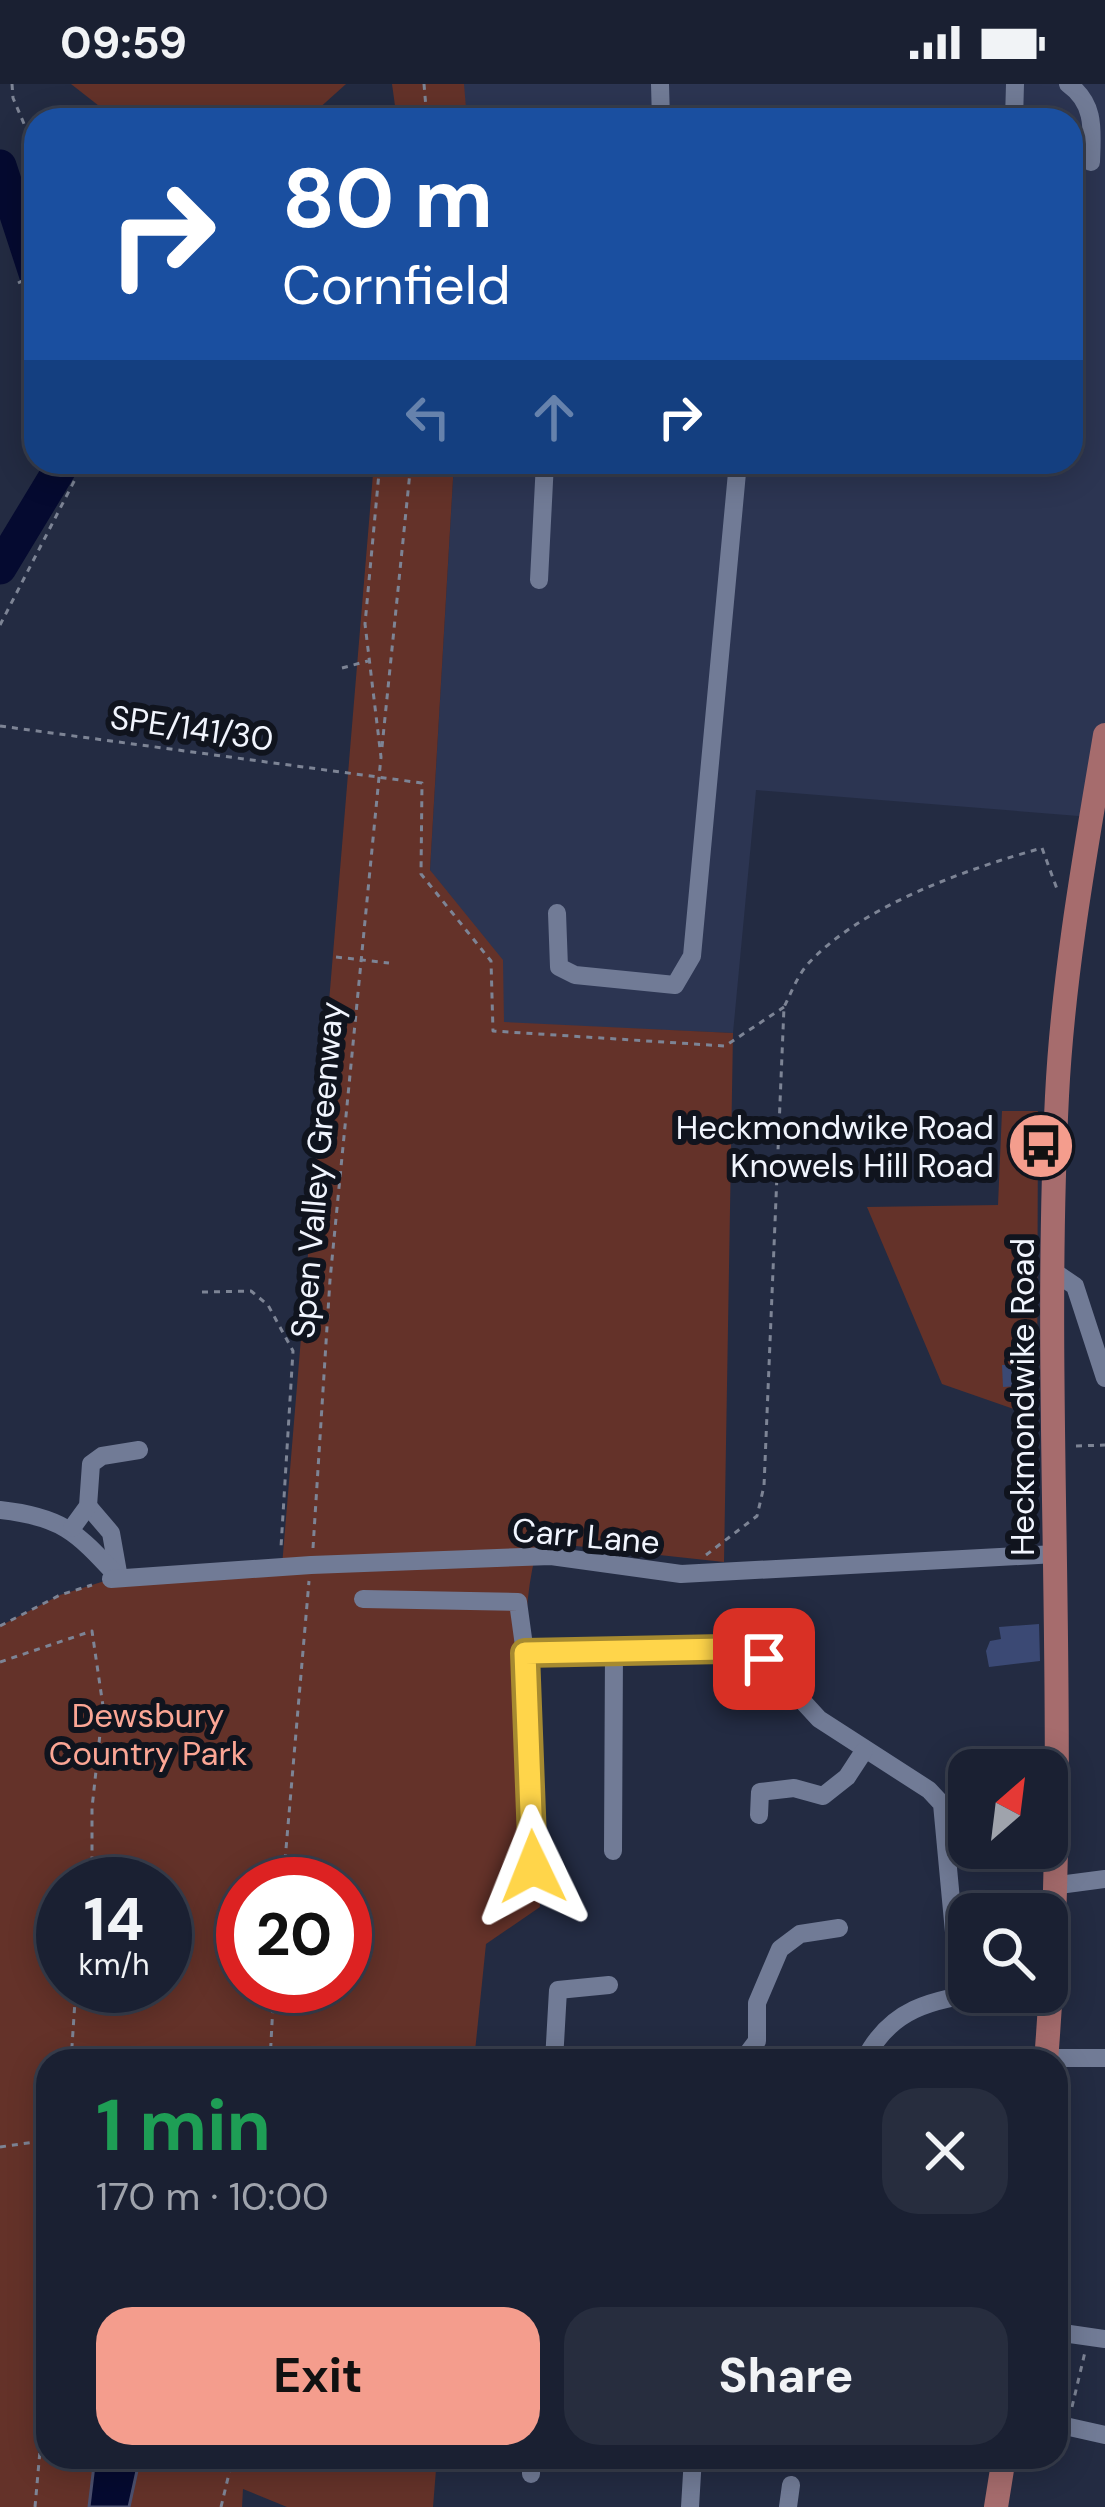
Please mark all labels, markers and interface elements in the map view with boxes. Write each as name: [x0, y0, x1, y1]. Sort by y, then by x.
text: 09:59: [60, 13, 187, 72]
text: 80 m: [282, 144, 493, 253]
icon: right: [84, 156, 240, 312]
text: Cornfield: [282, 250, 511, 321]
icon: left: [395, 384, 461, 450]
icon: ahead: [521, 384, 587, 450]
icon: right: [647, 384, 713, 450]
street label: SPE/141/30: [108, 695, 276, 761]
street label: Spen Valley Greenway: [281, 1000, 353, 1340]
place label: Heckmondwike Road Knowels Hill Road: [676, 1106, 994, 1187]
bus stop icon: Heckmondwike Road Knowels Hill Road: [1006, 1111, 1076, 1181]
street label: Heckmondwike Road: [1001, 1238, 1044, 1556]
street label: Carr Lane: [510, 1508, 662, 1564]
pin: [713, 1608, 815, 1710]
icon: arrive: [731, 1626, 797, 1692]
park label: Dewsbury Country Park: [49, 1694, 248, 1775]
north arrow: [948, 1749, 1068, 1869]
map controls: [948, 1749, 1068, 2013]
position arrow: [470, 1804, 596, 1930]
speed limit sign: 20: [216, 1857, 372, 2013]
text: 14: [84, 1880, 144, 1959]
button: search: [948, 1893, 1068, 2013]
text: km/h: [79, 1945, 149, 1984]
text: 1 min: [96, 2079, 271, 2172]
button: close: [882, 2088, 1008, 2214]
text: 170 m · 10:00: [96, 2171, 329, 2222]
button: Exit: [96, 2307, 540, 2445]
button: Share: [564, 2307, 1008, 2445]

